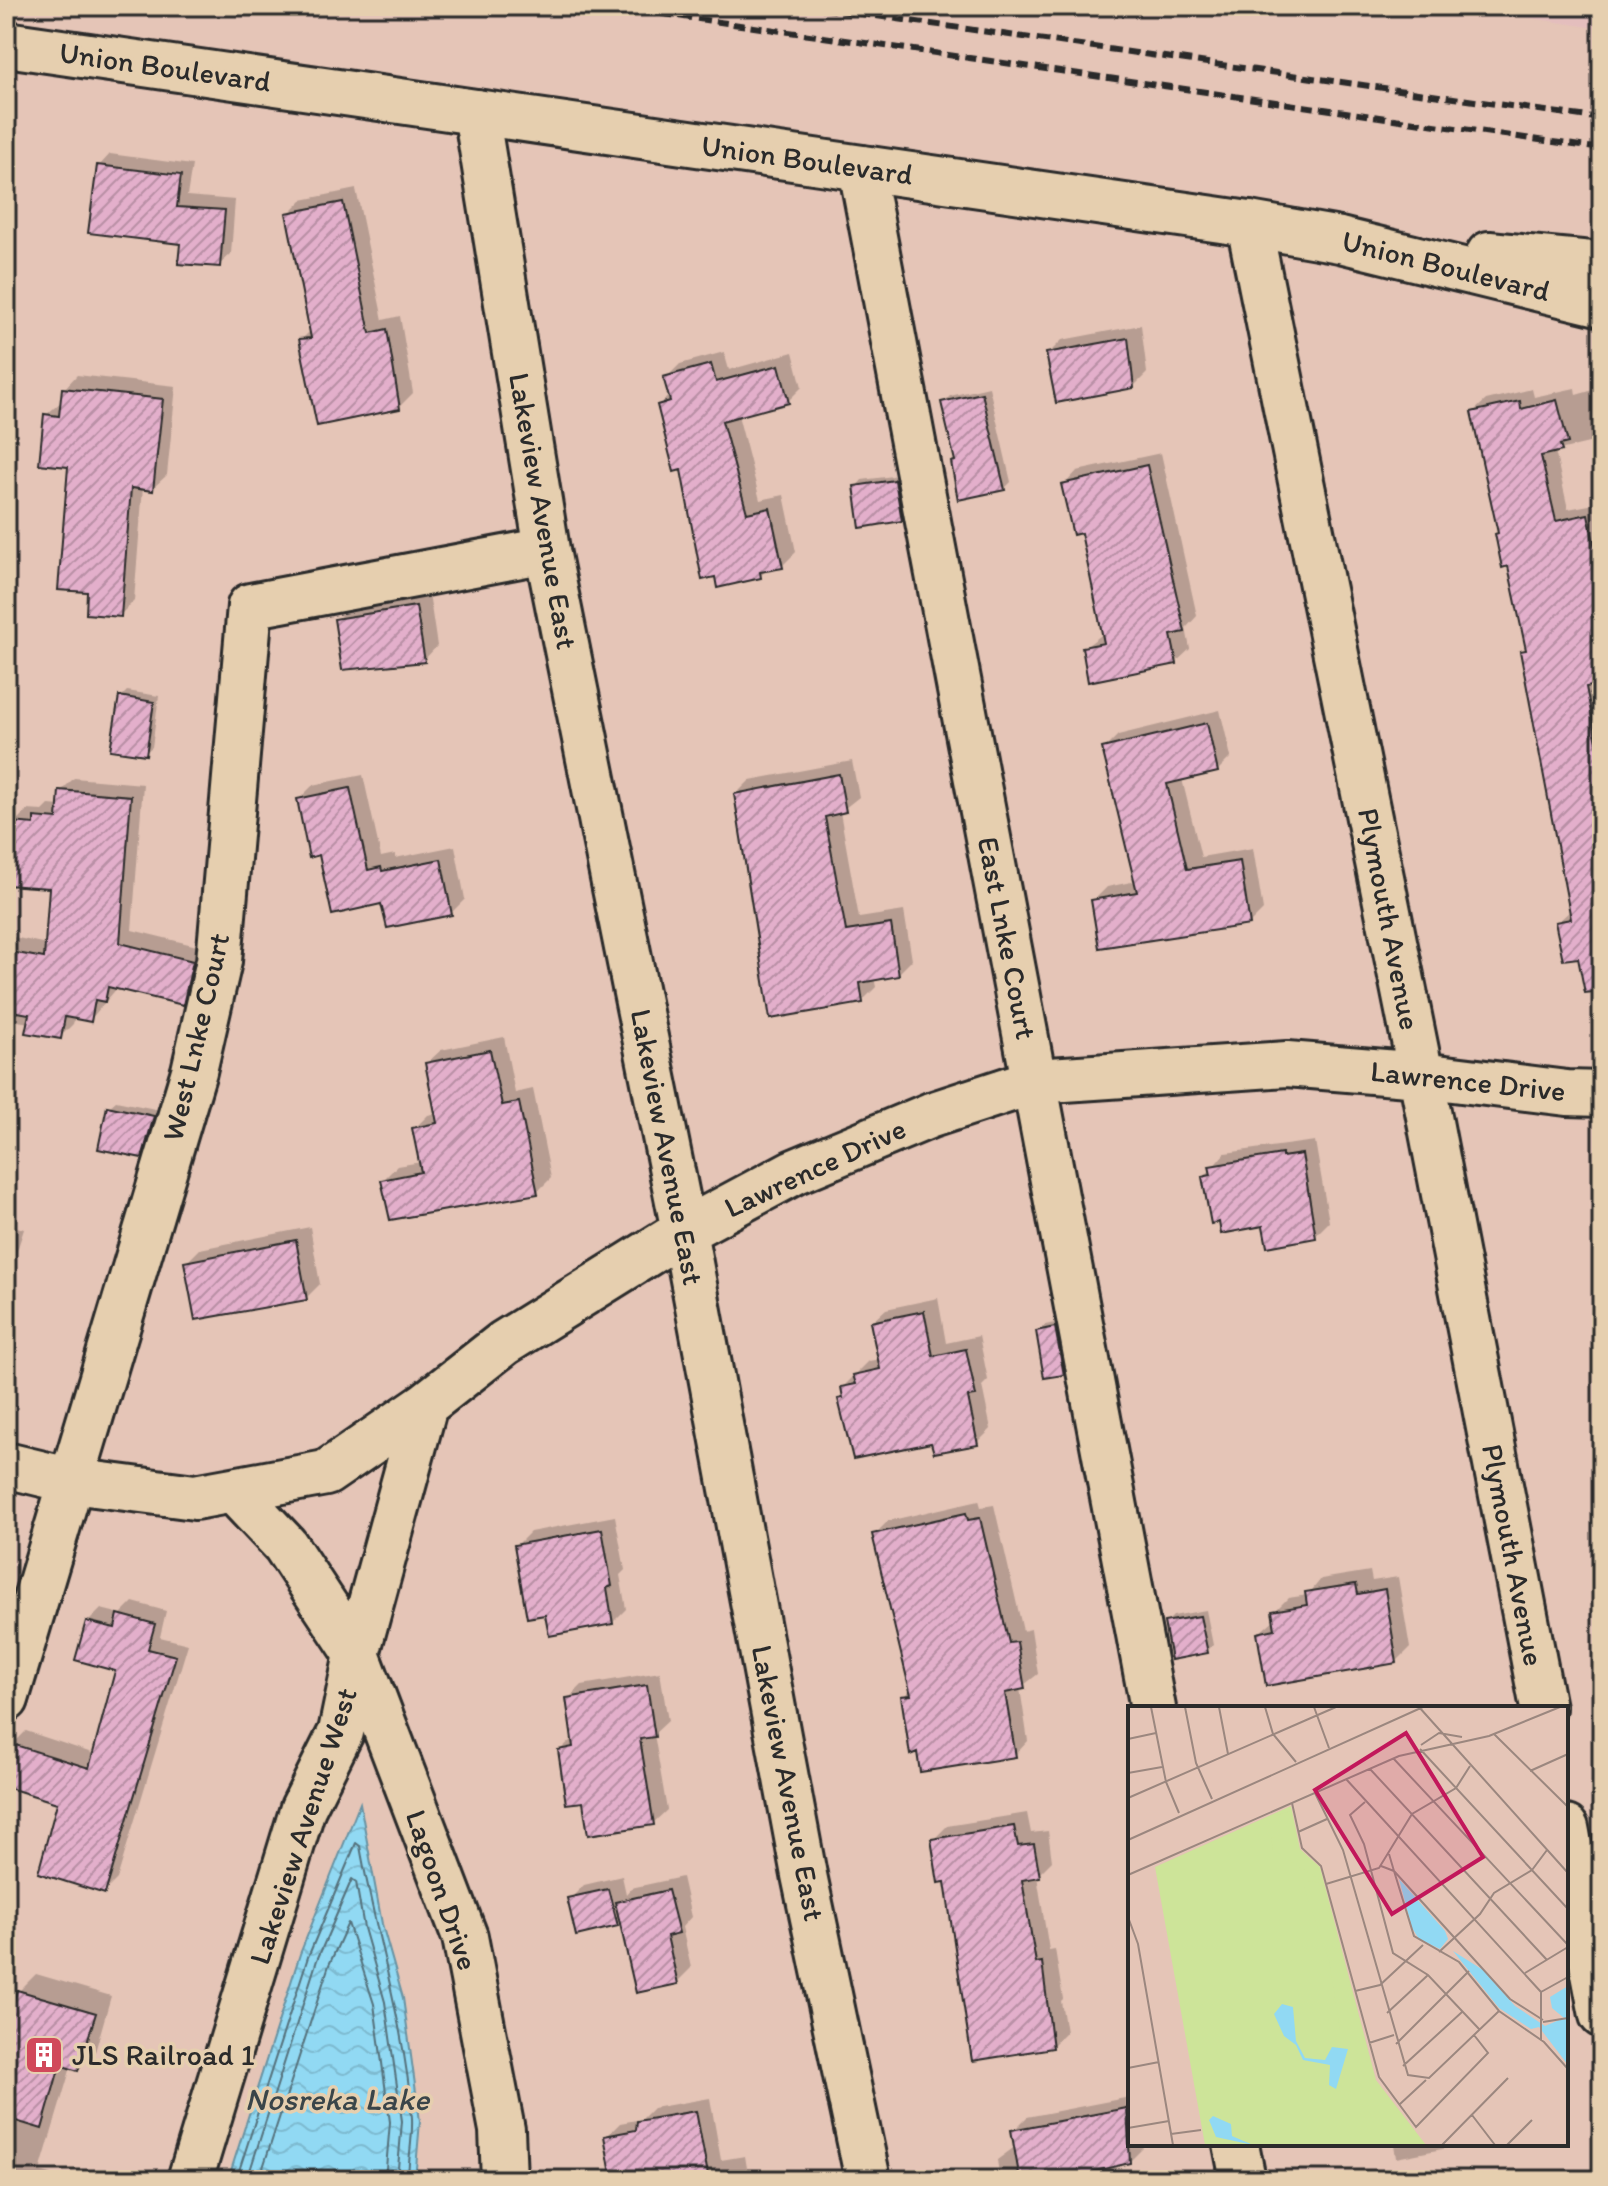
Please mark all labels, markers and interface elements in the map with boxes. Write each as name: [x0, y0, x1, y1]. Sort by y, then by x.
street label: Union Boulevard: [57, 33, 273, 100]
street label: Union Boulevard: [699, 126, 915, 193]
street label: Union Boulevard: [1338, 222, 1554, 309]
street label: Lakeview Avenue East: [501, 370, 586, 652]
street label: Plymouth Avenue: [1350, 805, 1429, 1033]
street label: East Lnke Court: [970, 833, 1045, 1042]
street label: West Lnke Court: [154, 929, 237, 1145]
street label: Lakeview Avenue East: [623, 1006, 712, 1288]
street label: Lawrence Drive: [1369, 1052, 1567, 1109]
street label: Lawrence Drive: [718, 1109, 911, 1226]
street label: Plymouth Avenue: [1474, 1441, 1553, 1669]
street label: Lakeview Avenue East: [744, 1642, 833, 1924]
street label: Lakeview Avenue West: [240, 1683, 365, 1969]
inset map: [1128, 1706, 1568, 2146]
street label: Lagoon Drive: [398, 1805, 487, 1975]
building icon: JLS Railroad 1: [23, 2034, 65, 2076]
place label: JLS Railroad 1: [72, 2036, 255, 2073]
water label: Nosreka Lake: [245, 2080, 431, 2118]

